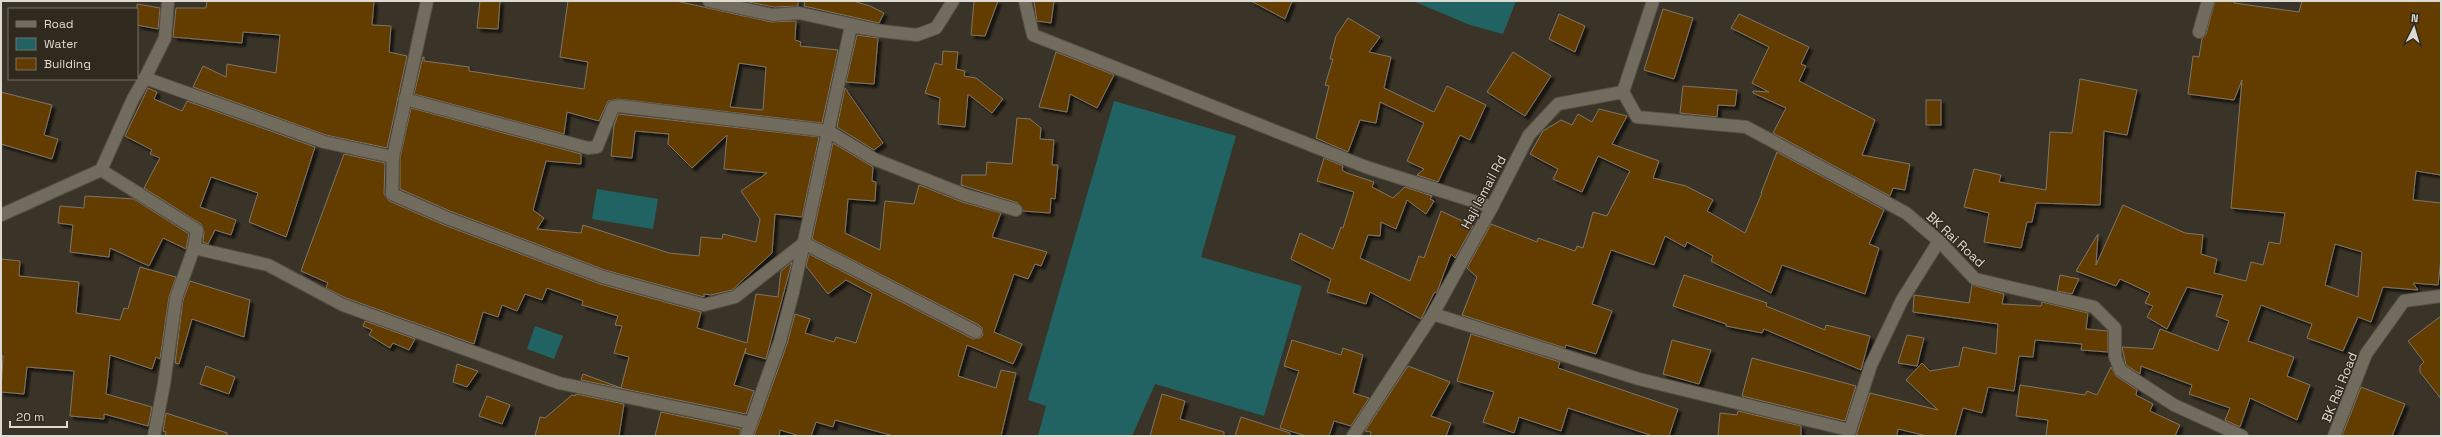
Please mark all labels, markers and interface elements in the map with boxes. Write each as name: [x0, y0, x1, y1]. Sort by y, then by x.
legend: [8, 8, 138, 80]
north arrow: [2394, 8, 2434, 48]
text: N: [2411, 11, 2419, 25]
text: Road: [44, 16, 73, 32]
text: Water: [44, 36, 78, 52]
text: Building: [44, 56, 91, 72]
street label: Haji Ismail Rd: [1457, 153, 1510, 232]
street label: BK Rai Road: [1923, 208, 1989, 271]
street label: BK Rai Road: [2318, 350, 2361, 425]
scale bar: [10, 403, 67, 429]
text: 20 m: [16, 409, 44, 425]

